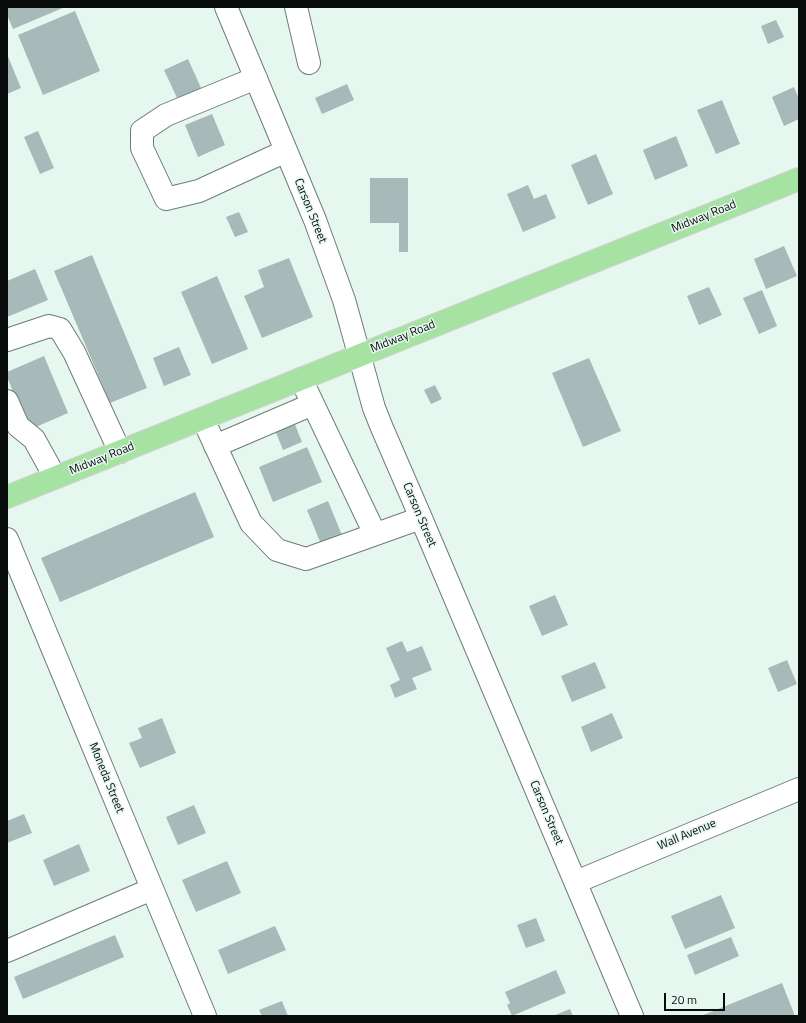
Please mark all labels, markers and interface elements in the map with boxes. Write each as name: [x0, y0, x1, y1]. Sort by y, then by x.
street label: Carson Street: [290, 176, 330, 246]
street label: Midway Road: [670, 197, 738, 237]
street label: Midway Road: [369, 317, 437, 357]
street label: Midway Road: [68, 439, 136, 479]
street label: Carson Street: [399, 481, 439, 549]
street label: Moneda Street: [85, 741, 127, 815]
street label: Carson Street: [526, 779, 566, 847]
street label: Wall Avenue: [656, 816, 718, 854]
scale bar: [666, 985, 727, 1011]
text: 20 m: [671, 990, 697, 1009]

